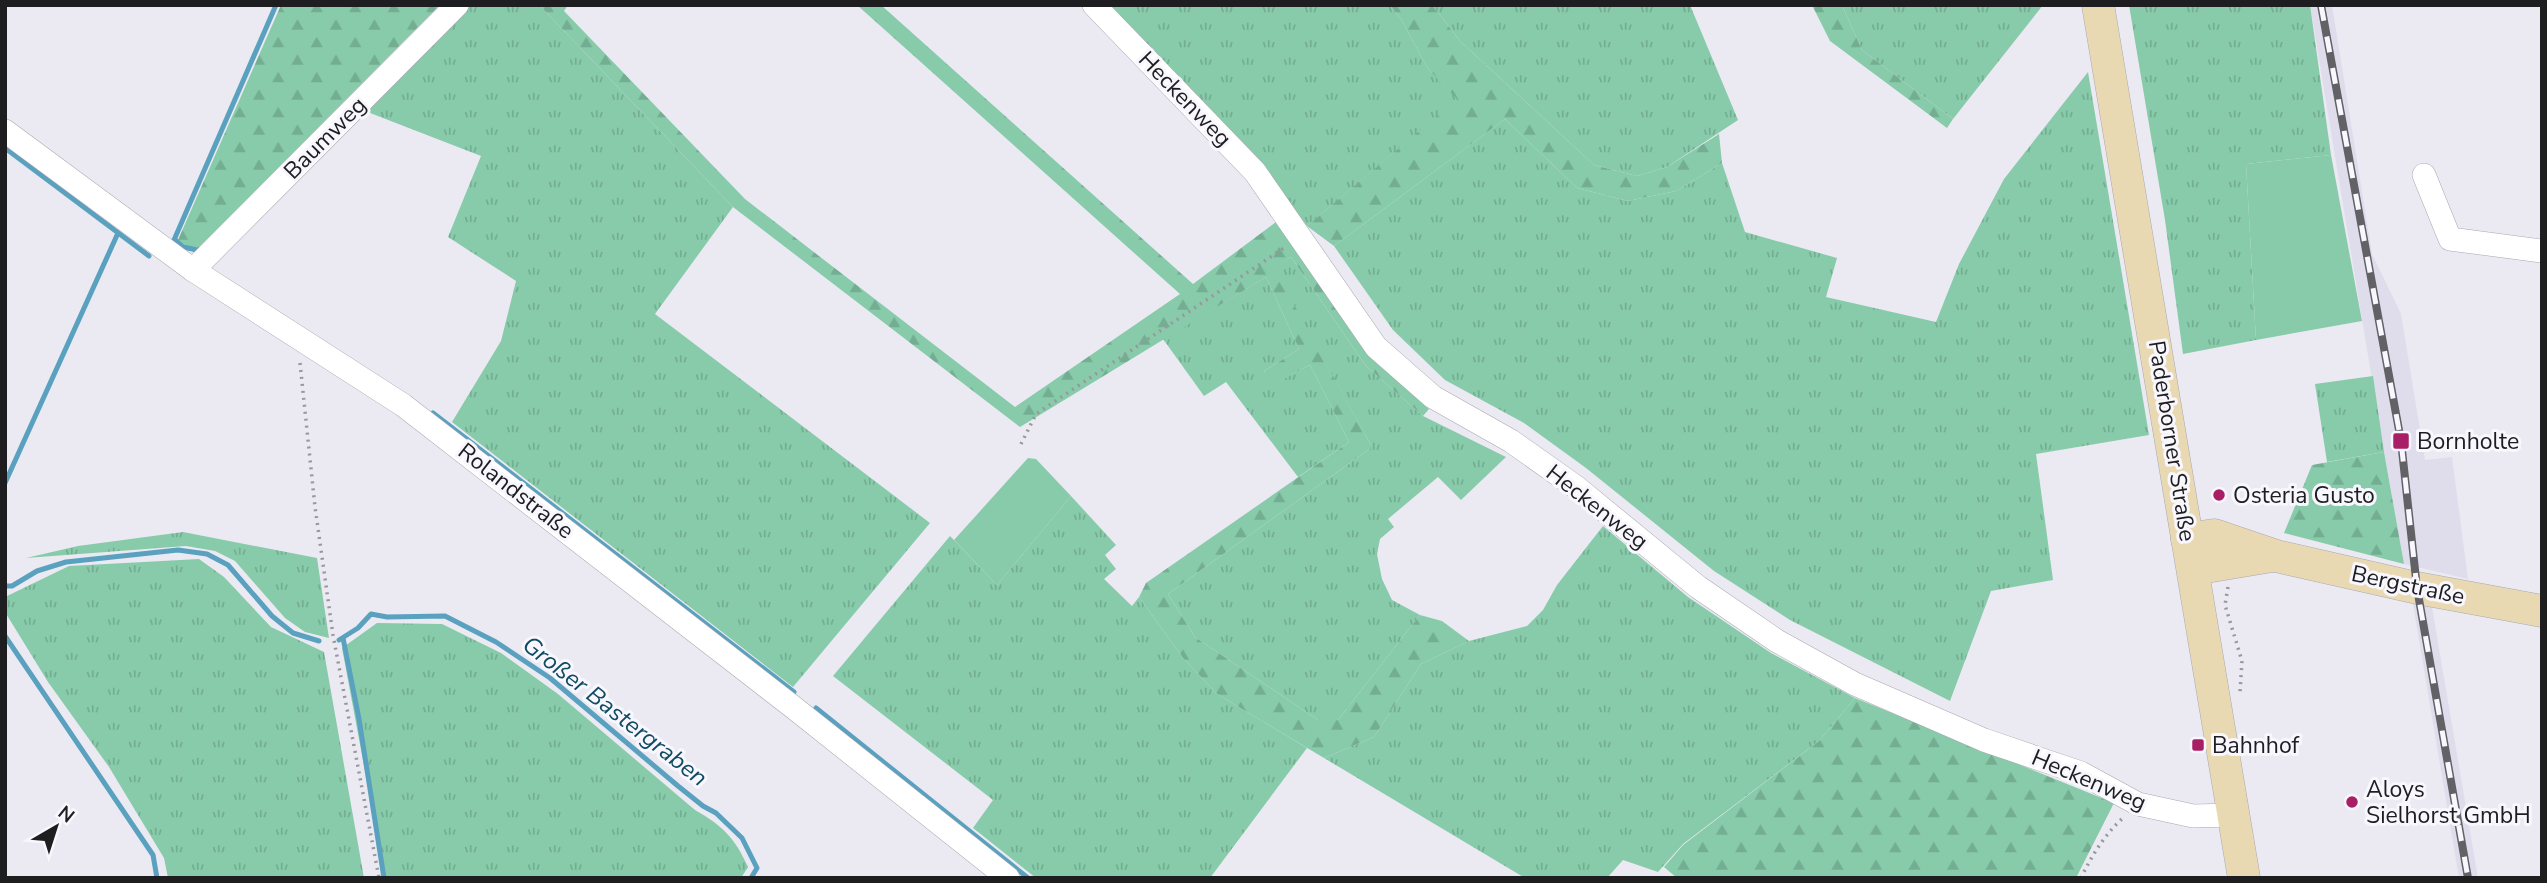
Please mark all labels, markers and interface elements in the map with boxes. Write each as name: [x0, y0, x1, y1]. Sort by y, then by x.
street label: Heckenweg: [1132, 44, 1238, 154]
street label: Baumweg: [277, 90, 373, 186]
street label: Paderborner Straße: [2141, 338, 2203, 544]
place label: Bornholte: [2417, 426, 2519, 457]
marker: Bornholte: [2391, 431, 2411, 451]
street label: Rolandstraße: [452, 436, 580, 546]
street label: Heckenweg: [1540, 457, 1654, 557]
place label: Osteria Gusto: [2233, 480, 2375, 511]
marker: Osteria Gusto: [2211, 487, 2227, 503]
street label: Bergstraße: [2349, 558, 2467, 612]
water label: Großer Bastergraben: [516, 629, 714, 793]
place label: Bahnhof: [2212, 730, 2300, 761]
marker: Bahnhof: [2190, 737, 2206, 753]
street label: Heckenweg: [2027, 742, 2151, 818]
place label: Aloys Sielhorst GmbH: [2366, 774, 2531, 831]
north arrow: [21, 792, 91, 862]
marker: Aloys Sielhorst GmbH: [2344, 794, 2360, 810]
text: N: [52, 800, 80, 829]

